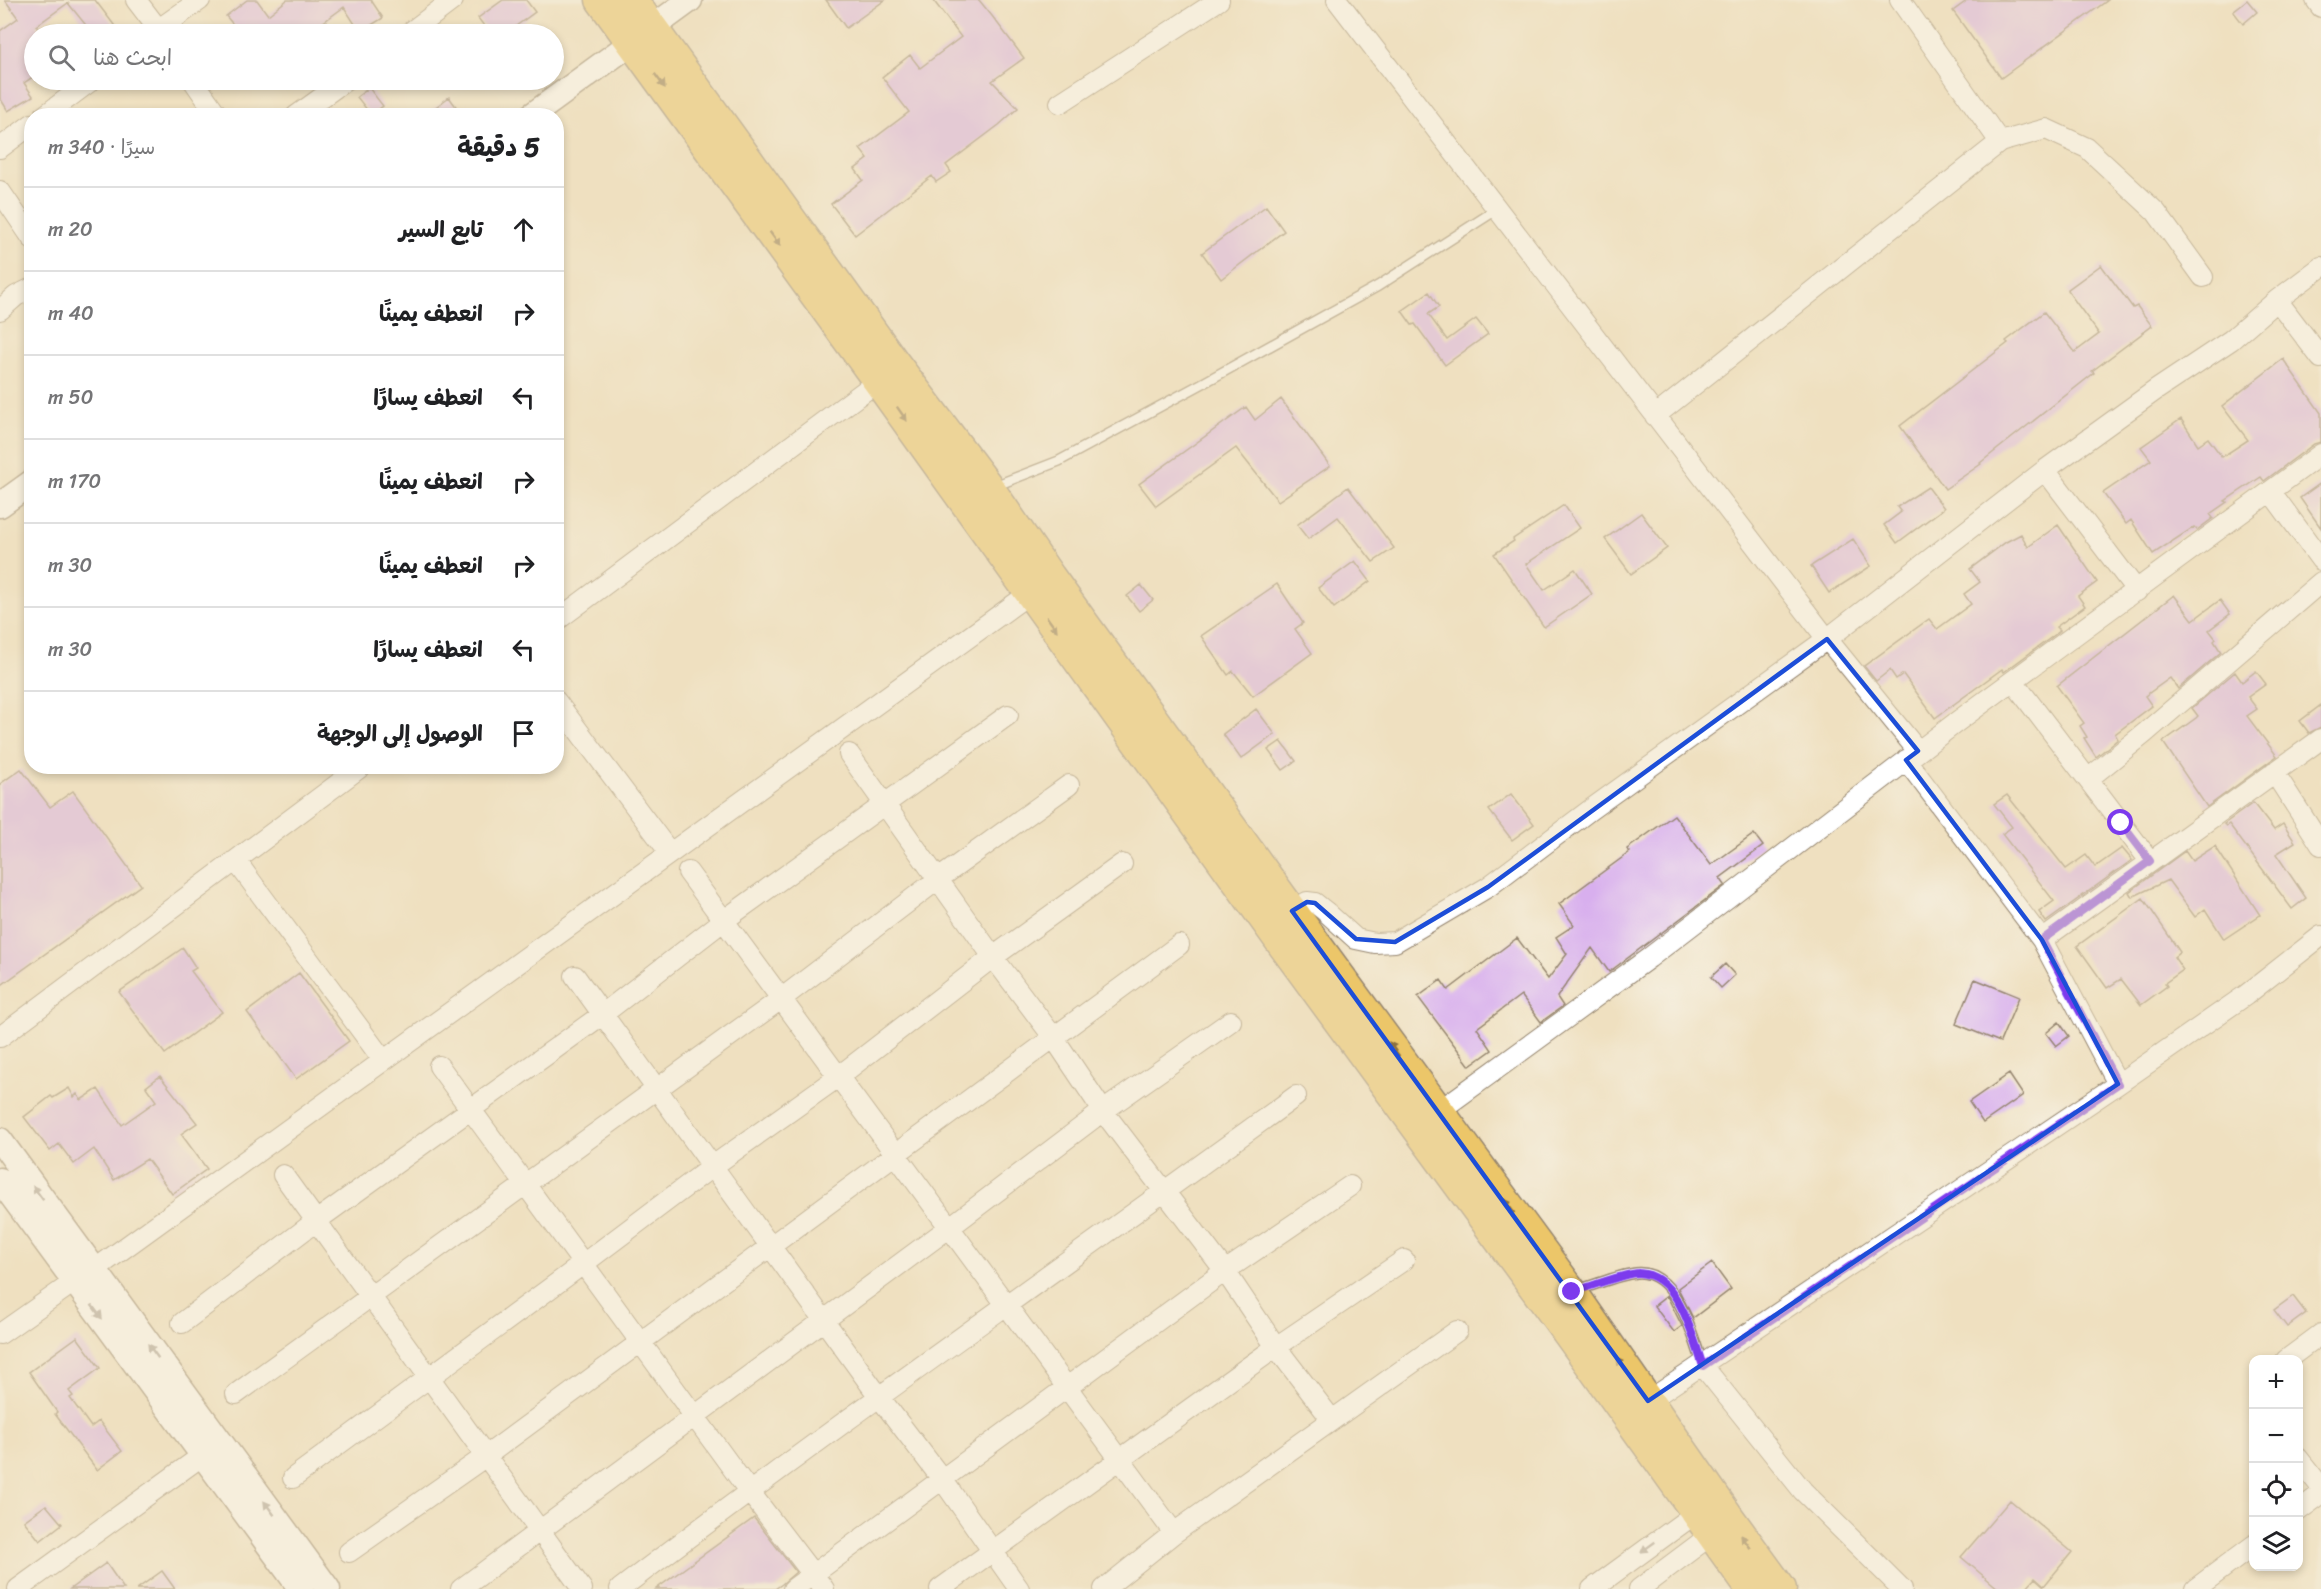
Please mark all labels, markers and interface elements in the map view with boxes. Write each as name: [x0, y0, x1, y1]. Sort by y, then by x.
search box: [24, 24, 564, 90]
text: ابحث هنا: [93, 38, 172, 77]
icon: search: [45, 41, 78, 74]
one-way arrow: [654, 73, 666, 89]
text: 5 دقيقة: [457, 124, 540, 170]
text: سيرًا · 340 m: [48, 130, 155, 165]
text: تابع السير: [399, 210, 483, 249]
text: 20 m: [48, 212, 93, 247]
icon: ahead: [507, 213, 540, 246]
one-way arrow: [769, 231, 781, 247]
text: انعطف يمينًا: [379, 294, 483, 333]
text: 40 m: [48, 296, 94, 331]
icon: right: [507, 297, 540, 330]
text: انعطف يسارًا: [373, 378, 483, 417]
text: 50 m: [48, 380, 93, 415]
icon: left: [507, 381, 540, 414]
one-way arrow: [896, 406, 908, 422]
text: انعطف يمينًا: [379, 462, 483, 501]
text: 170 m: [48, 464, 101, 499]
icon: right: [507, 465, 540, 498]
text: انعطف يمينًا: [379, 546, 483, 585]
text: 30 m: [48, 548, 92, 583]
icon: right: [507, 549, 540, 582]
one-way arrow: [1046, 615, 1058, 631]
text: انعطف يسارًا: [373, 630, 483, 669]
text: 30 m: [48, 632, 92, 667]
icon: left: [507, 633, 540, 666]
text: الوصول إلى الوجهة: [317, 714, 483, 753]
icon: arrive: [507, 717, 540, 750]
route start: [2107, 809, 2133, 835]
one-way arrow: [1388, 1042, 1400, 1057]
one-way arrow: [33, 1186, 45, 1201]
one-way arrow: [1503, 1199, 1515, 1215]
route end: [1558, 1278, 1584, 1304]
one-way arrow: [90, 1304, 103, 1320]
one-way arrow: [147, 1343, 159, 1359]
map controls: [2249, 1355, 2303, 1571]
button: +: [2249, 1355, 2303, 1409]
one-way arrow: [1616, 1357, 1628, 1373]
button: −: [2249, 1409, 2303, 1463]
button: locate: [2249, 1463, 2303, 1517]
one-way arrow: [263, 1501, 275, 1516]
button: layers: [2249, 1517, 2303, 1571]
one-way arrow: [1741, 1534, 1753, 1549]
one-way arrow: [1641, 1541, 1656, 1553]

